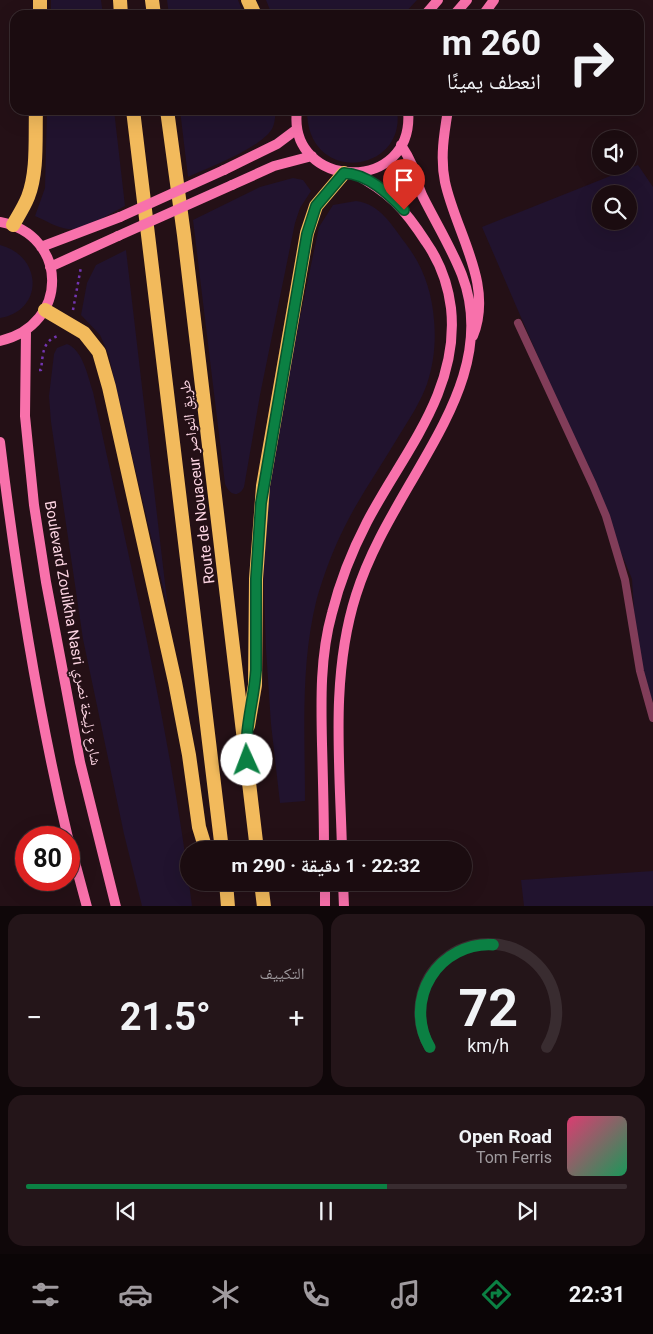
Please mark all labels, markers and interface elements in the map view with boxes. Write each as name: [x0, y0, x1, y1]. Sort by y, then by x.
text: 260 m: [442, 23, 541, 64]
icon: right: [559, 30, 624, 95]
text: انعطف يمينًا: [447, 69, 541, 94]
map controls: [592, 130, 637, 230]
button: sound: [592, 130, 637, 175]
pin: [383, 159, 425, 210]
icon: arrive: [390, 166, 418, 194]
button: search: [592, 185, 637, 230]
street label: Route de Nouaceur طريق النواصر: [176, 379, 219, 585]
street label: Boulevard Zoulikha Nasri شارع زليخة نصري: [38, 499, 105, 767]
position arrow: [220, 733, 272, 785]
speed limit sign: 80: [15, 826, 80, 891]
text: 22:32 · 1 دقيقة · 290 m: [232, 854, 420, 877]
text: التكييف: [260, 964, 305, 983]
text: 72: [458, 978, 518, 1039]
text: 21.5°: [120, 995, 211, 1039]
text: −: [26, 1001, 42, 1034]
text: +: [289, 1001, 304, 1034]
text: km/h: [467, 1035, 509, 1056]
text: Open Road: [459, 1125, 552, 1148]
text: Tom Ferris: [476, 1148, 552, 1167]
icon: previous: [112, 1197, 140, 1225]
icon: pause: [312, 1197, 340, 1225]
icon: next: [513, 1197, 541, 1225]
icon: filters: [28, 1277, 63, 1312]
icon: car: [118, 1277, 153, 1312]
icon: climate: [208, 1277, 243, 1312]
icon: phone: [298, 1277, 333, 1312]
icon: music: [388, 1277, 423, 1312]
icon: directions: [479, 1277, 514, 1312]
text: 22:31: [569, 1282, 625, 1307]

